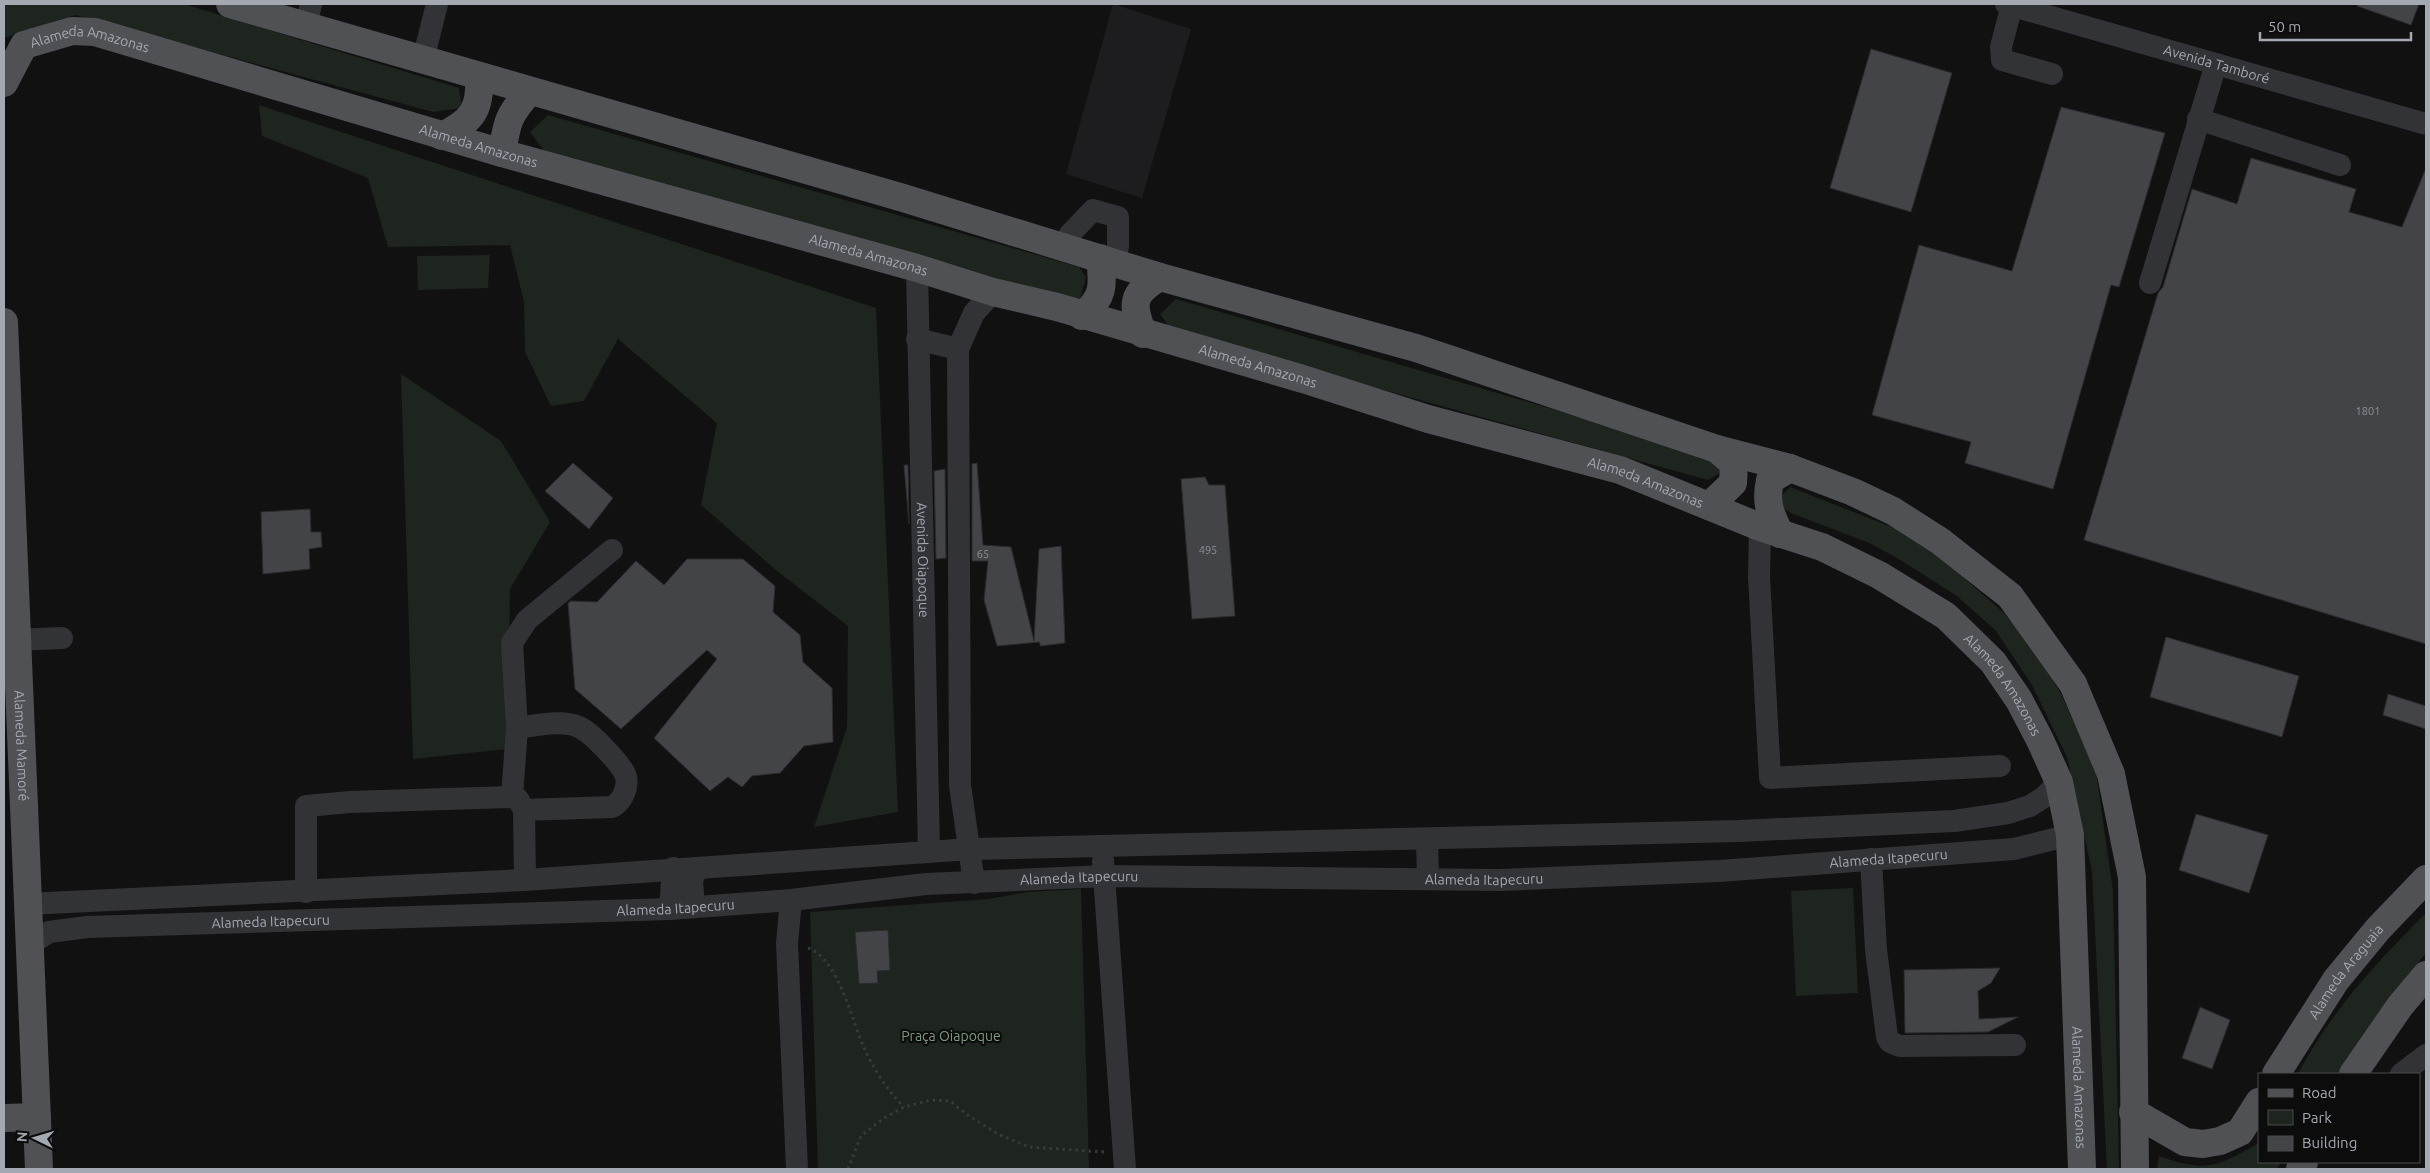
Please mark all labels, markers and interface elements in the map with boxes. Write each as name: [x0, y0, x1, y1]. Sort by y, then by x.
scale bar: [2260, 10, 2411, 42]
text: 50 m: [2268, 18, 2301, 35]
street label: Alameda Amazonas: [28, 23, 151, 56]
street label: Avenida Tamboré: [2162, 41, 2271, 87]
street label: Alameda Amazonas: [417, 121, 540, 171]
street label: Alameda Amazonas: [807, 231, 930, 279]
street label: Alameda Amazonas: [1197, 341, 1319, 391]
house number: 1801: [2356, 405, 2380, 417]
street label: Alameda Amazonas: [1586, 454, 1706, 511]
street label: Avenida Oiapoque: [914, 502, 932, 618]
house number: 495: [1199, 544, 1217, 556]
house number: 65: [977, 548, 989, 560]
street label: Alameda Amazonas: [1961, 630, 2044, 739]
street label: Alameda Mamoré: [11, 690, 32, 802]
street label: Alameda Itapecuru: [1829, 846, 1948, 871]
street label: Alameda Itapecuru: [1020, 868, 1138, 888]
street label: Alameda Itapecuru: [1425, 870, 1544, 888]
street label: Alameda Itapecuru: [616, 896, 735, 919]
street label: Alameda Itapecuru: [211, 912, 330, 931]
street label: Alameda Araguaia: [2305, 921, 2386, 1022]
street label: Alameda Amazonas: [2069, 1026, 2089, 1149]
park label: Praça Oiapoque: [901, 1028, 1001, 1044]
legend: [2258, 1073, 2420, 1163]
text: Road: [2302, 1084, 2337, 1101]
text: Park: [2302, 1109, 2332, 1126]
north arrow: [10, 1113, 60, 1163]
text: N: [14, 1131, 30, 1143]
text: Building: [2302, 1134, 2357, 1151]

